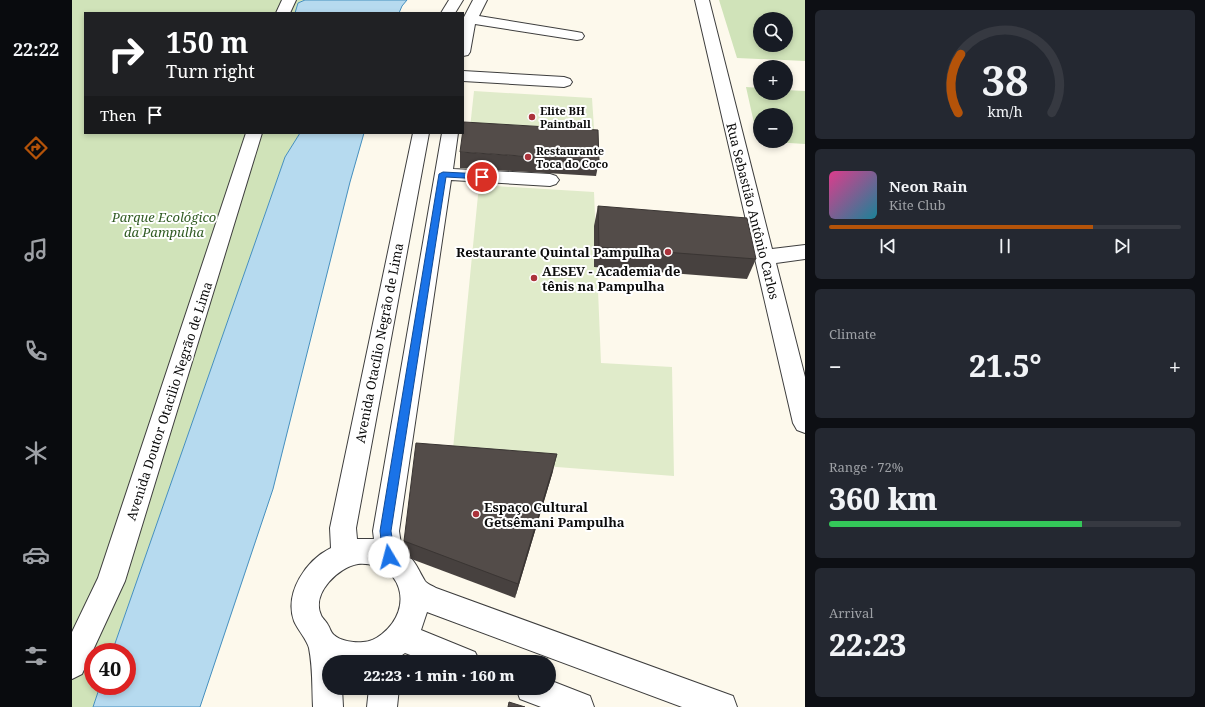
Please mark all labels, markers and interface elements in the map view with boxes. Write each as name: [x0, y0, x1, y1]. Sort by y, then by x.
map controls: [753, 12, 793, 148]
button: search: [753, 12, 793, 52]
text: 150 m: [166, 23, 248, 61]
icon: right: [100, 28, 152, 80]
text: 22:22: [13, 37, 59, 61]
text: 38: [981, 52, 1029, 108]
text: Turn right: [166, 59, 255, 83]
button: +: [753, 60, 793, 100]
text: km/h: [987, 101, 1023, 120]
place label: Elite BH Paintball: [540, 103, 591, 131]
icon: arrive: [144, 104, 166, 126]
text: Then: [100, 105, 136, 125]
button: −: [753, 108, 793, 148]
marker: Elite BH Paintball: [527, 112, 537, 122]
street label: Rua Sebastião Antônio Carlos: [722, 121, 784, 301]
icon: directions: [22, 134, 50, 162]
place label: Restaurante Toca do Coco: [536, 143, 608, 171]
marker: Restaurante Toca do Coco: [523, 152, 533, 162]
pin: [465, 160, 499, 194]
icon: arrive: [471, 166, 493, 188]
text: Neon Rain: [889, 176, 967, 196]
text: Kite Club: [889, 196, 945, 214]
park label: Parque Ecológico da Pampulha: [111, 208, 216, 241]
icon: previous: [877, 235, 899, 257]
icon: pause: [994, 235, 1016, 257]
icon: next: [1111, 235, 1133, 257]
icon: music: [22, 236, 50, 264]
street label: Avenida Otacílio Negrão de Lima: [351, 241, 407, 445]
place label: Restaurante Quintal Pampulha: [456, 243, 660, 261]
marker: Restaurante Quintal Pampulha: [663, 247, 673, 257]
place label: AESEV - Academia de tênis na Pampulha: [542, 262, 680, 295]
marker: AESEV - Academia de tênis na Pampulha: [529, 273, 539, 283]
street label: Avenida Doutor Otacilio Negrão de Lima: [122, 279, 216, 523]
text: Climate: [829, 325, 876, 343]
icon: phone: [22, 337, 50, 365]
text: 21.5°: [969, 345, 1041, 386]
text: −: [829, 351, 842, 381]
text: +: [1169, 351, 1181, 381]
icon: climate: [22, 439, 50, 467]
text: Range · 72%: [829, 458, 903, 476]
text: 360 km: [829, 478, 938, 519]
place label: Espaço Cultural Getsêmani Pampulha: [484, 498, 625, 531]
marker: Espaço Cultural Getsêmani Pampulha: [471, 509, 481, 519]
position arrow: [368, 536, 410, 578]
icon: car: [22, 541, 50, 569]
text: Arrival: [829, 604, 873, 622]
text: 22:23: [829, 624, 906, 665]
icon: filters: [22, 642, 50, 670]
speed limit sign: 40: [84, 643, 136, 695]
text: 22:23 · 1 min · 160 m: [363, 665, 515, 685]

